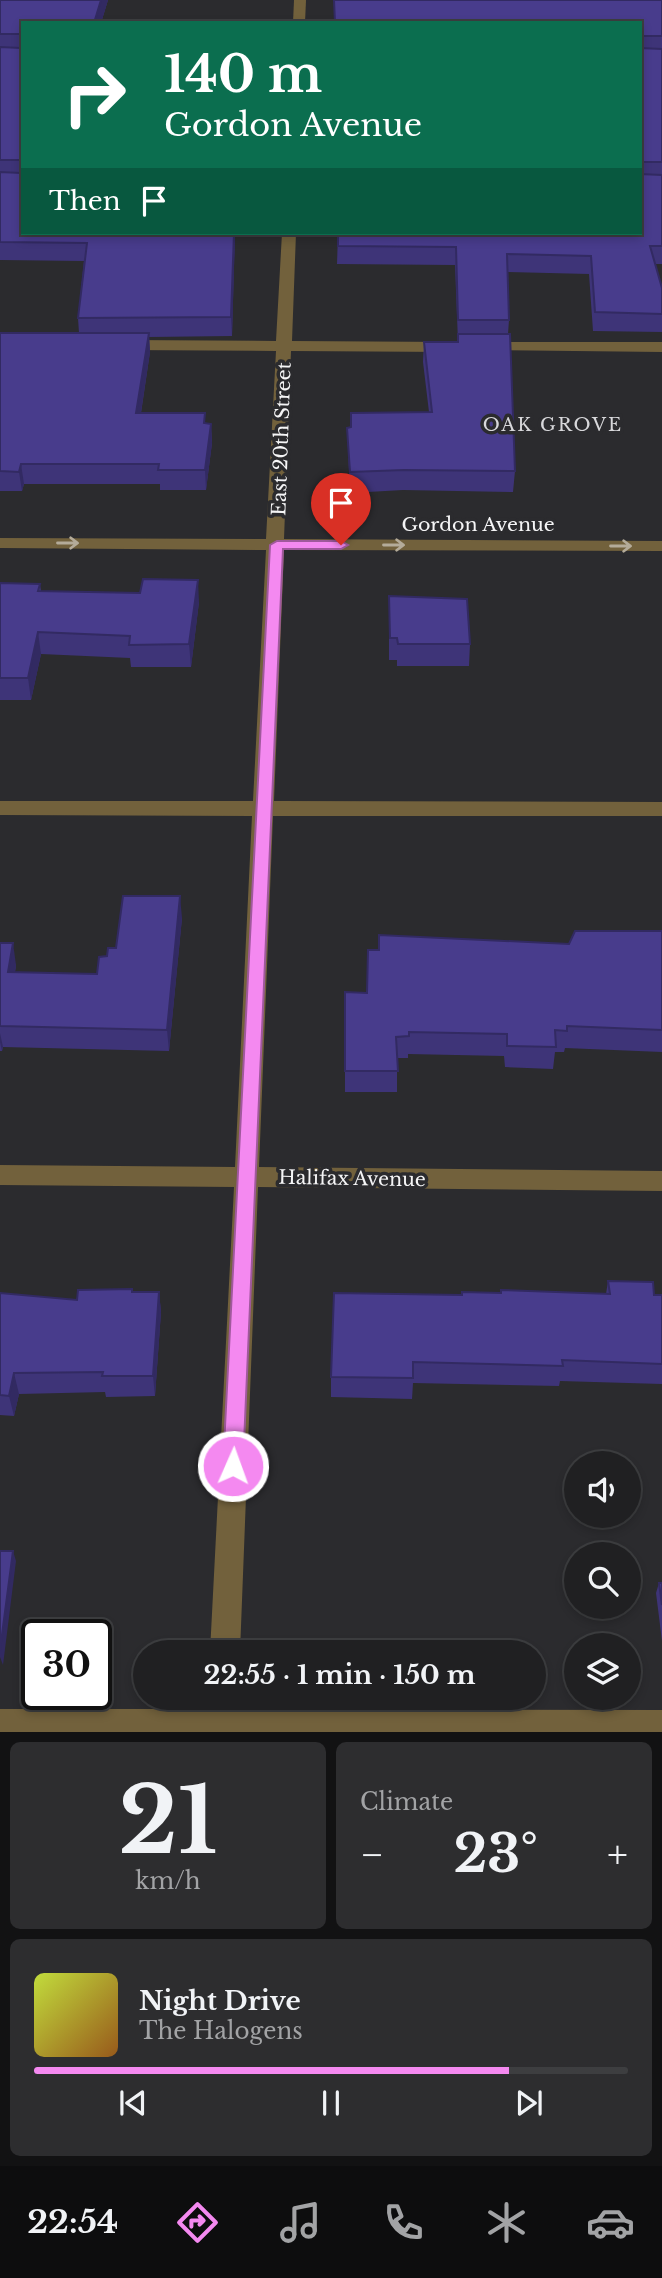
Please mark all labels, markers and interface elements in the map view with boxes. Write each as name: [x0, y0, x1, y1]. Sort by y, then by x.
text: 140 m: [164, 44, 322, 105]
icon: right: [49, 49, 140, 140]
text: Gordon Avenue: [164, 105, 422, 145]
icon: arrive: [135, 182, 173, 220]
text: Then: [49, 185, 121, 217]
street label: East 20th Street: [267, 361, 296, 516]
district label: OAK GROVE: [483, 414, 623, 436]
pin: [311, 473, 371, 545]
icon: arrive: [322, 484, 360, 522]
street label: Gordon Avenue: [401, 513, 555, 536]
one-way arrow: [56, 536, 79, 550]
one-way arrow: [382, 538, 405, 552]
one-way arrow: [610, 539, 633, 553]
street label: Halifax Avenue: [278, 1166, 426, 1191]
position arrow: [196, 1429, 270, 1503]
map controls: [564, 1451, 641, 1710]
button: sound: [564, 1451, 641, 1528]
button: search: [564, 1542, 641, 1619]
speed limit sign: 30: [21, 1619, 112, 1710]
button: layers: [564, 1633, 641, 1710]
text: 22:55 · 1 min · 150 m: [204, 1659, 475, 1691]
text: 21: [119, 1765, 217, 1878]
text: Climate: [360, 1788, 453, 1816]
text: 23°: [453, 1822, 538, 1886]
text: −: [360, 1831, 384, 1878]
text: +: [607, 1831, 628, 1878]
text: km/h: [135, 1867, 201, 1895]
text: Night Drive: [139, 1985, 301, 2017]
text: The Halogens: [139, 2017, 303, 2045]
icon: previous: [114, 2084, 152, 2122]
icon: pause: [312, 2084, 350, 2122]
icon: next: [510, 2084, 548, 2122]
icon: directions: [173, 2198, 222, 2247]
icon: music: [276, 2198, 325, 2247]
icon: phone: [379, 2198, 428, 2247]
icon: climate: [482, 2198, 531, 2247]
icon: car: [586, 2198, 635, 2247]
text: 22:54: [27, 2202, 118, 2242]

